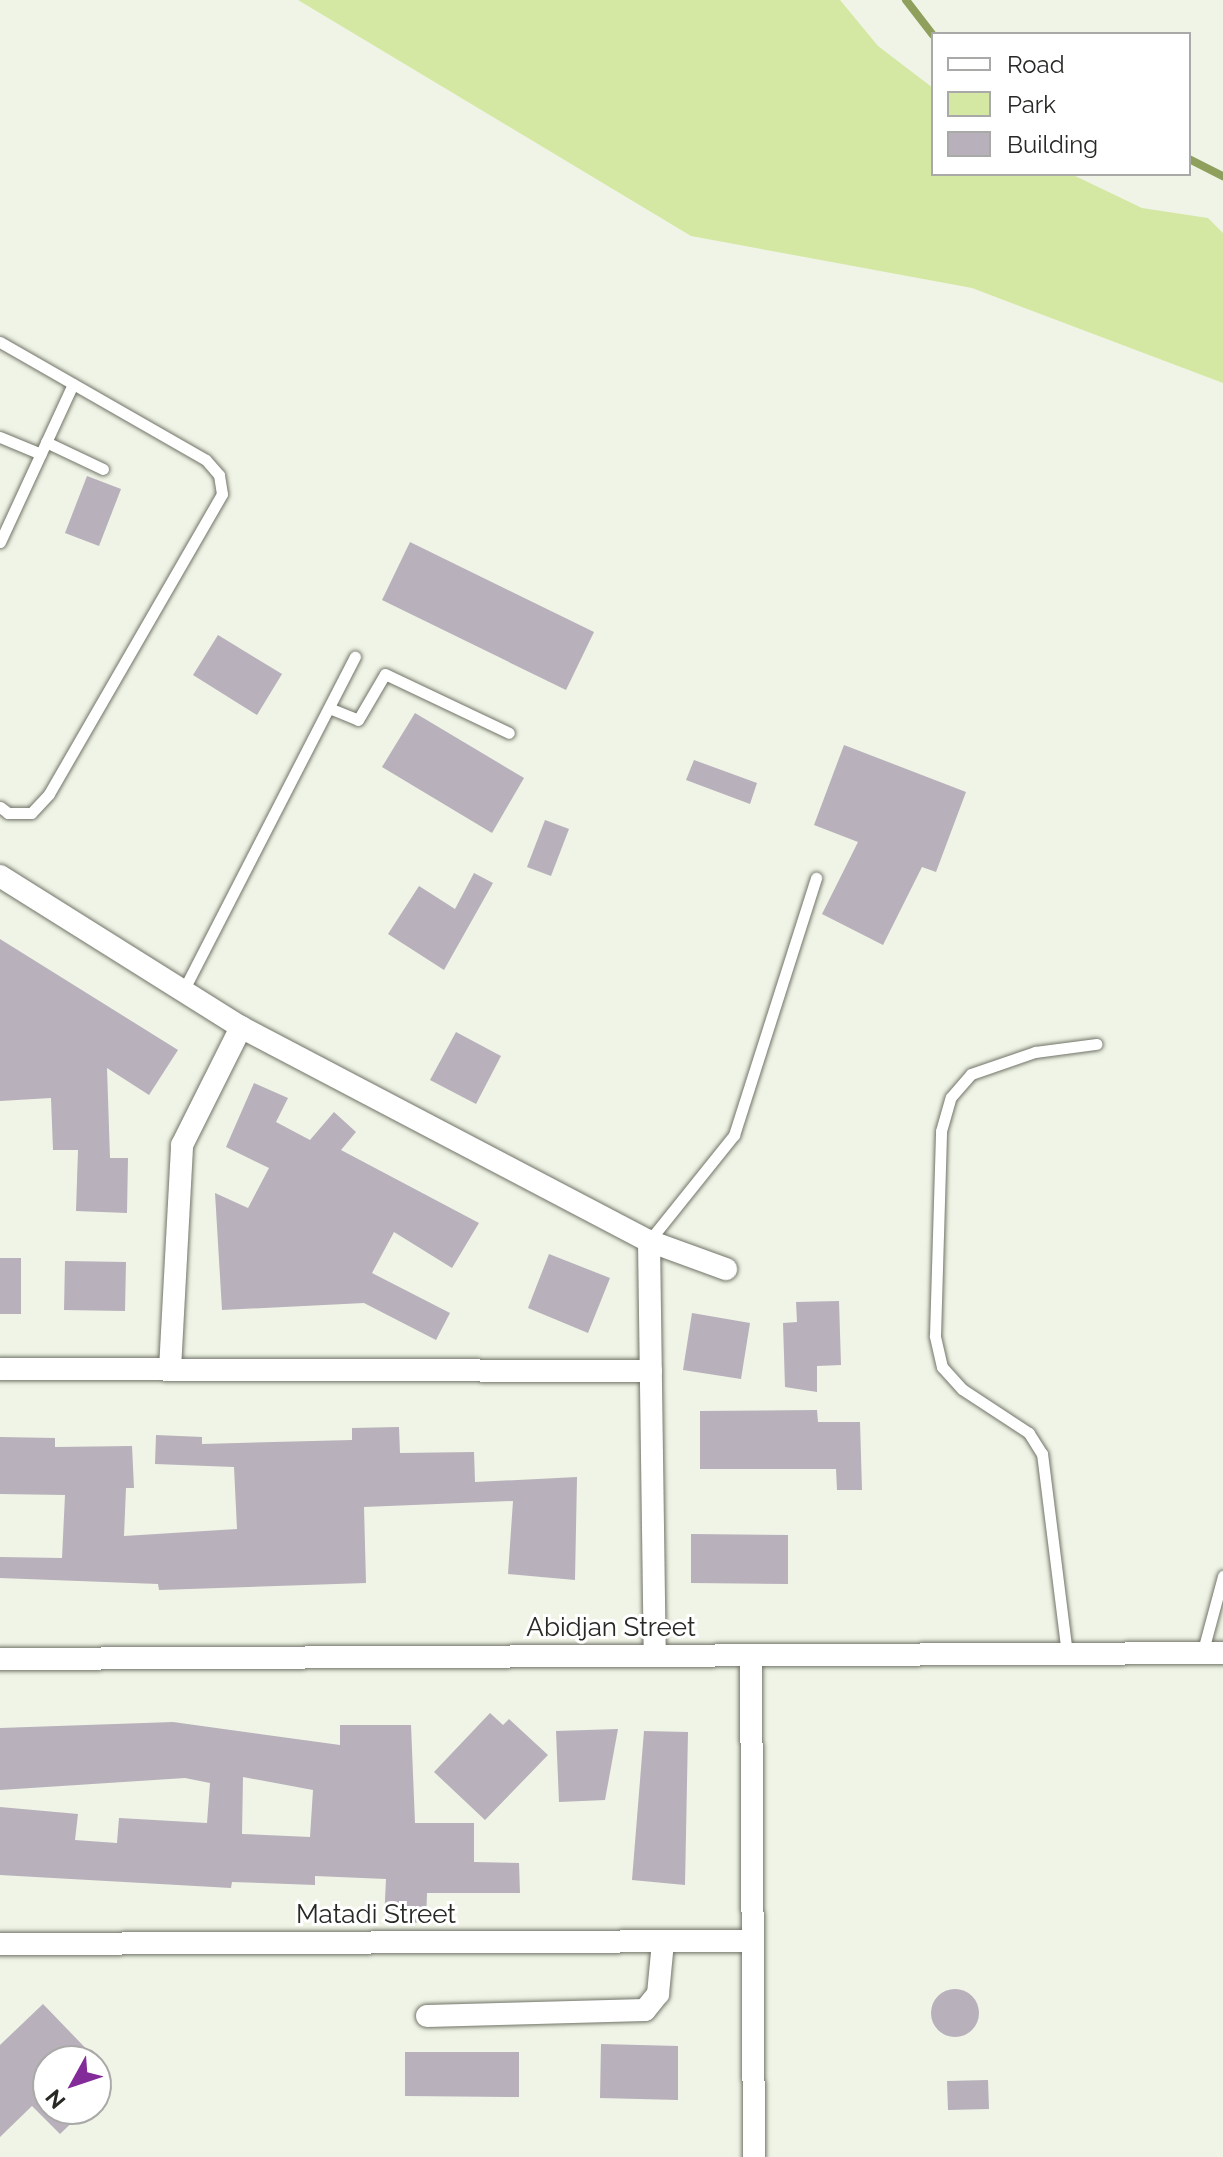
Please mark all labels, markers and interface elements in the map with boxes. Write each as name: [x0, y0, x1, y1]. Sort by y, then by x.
legend: [931, 32, 1191, 176]
text: Road: [1007, 50, 1065, 79]
text: Park: [1007, 90, 1056, 119]
text: Building: [1007, 130, 1098, 159]
street label: Abidjan Street: [526, 1612, 696, 1644]
street label: Matadi Street: [296, 1899, 456, 1931]
north arrow: [32, 2045, 112, 2125]
text: N: [40, 2084, 71, 2114]

